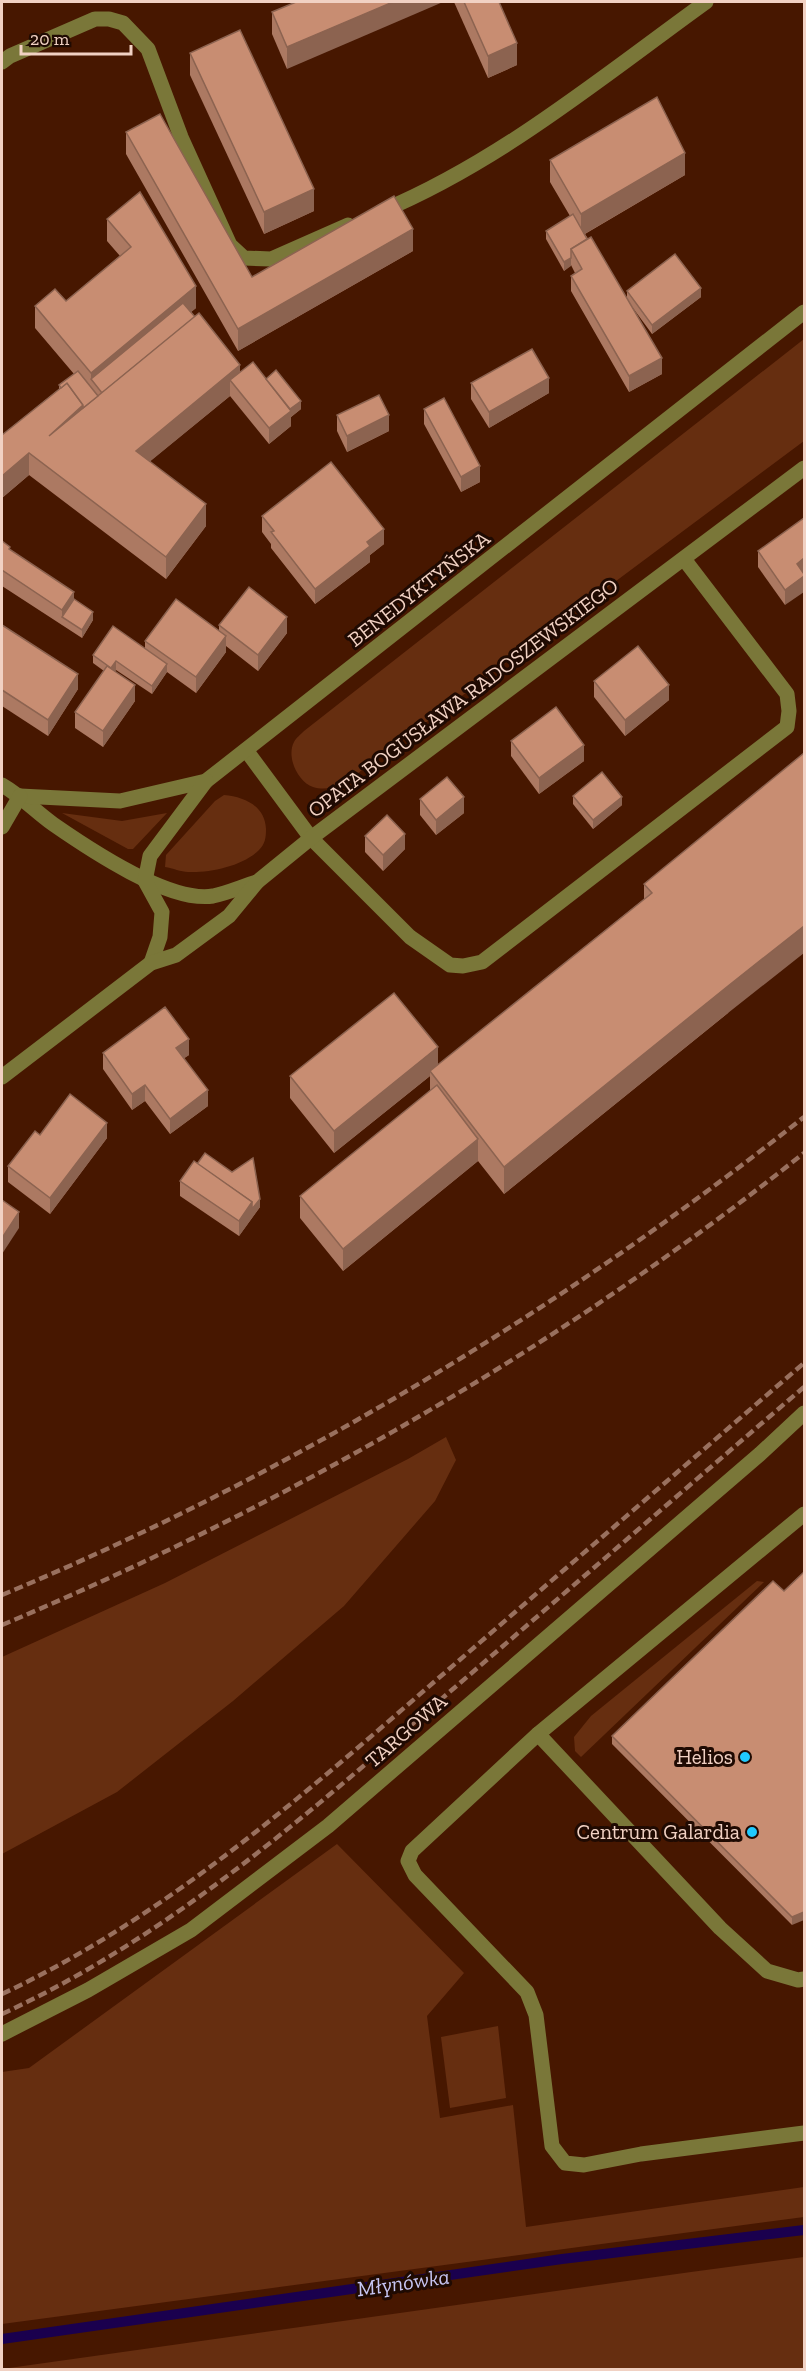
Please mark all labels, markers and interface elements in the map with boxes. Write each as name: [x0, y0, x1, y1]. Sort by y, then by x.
scale bar: [21, 18, 130, 56]
text: 20 m: [30, 28, 70, 50]
street label: BENEDYKTYŃSKA: [343, 525, 495, 652]
street label: OPATA BOGUSŁAWA RADOSZEWSKIEGO: [303, 573, 623, 823]
street label: TARGOWA: [360, 1688, 452, 1773]
place label: Helios: [676, 1744, 733, 1769]
marker: Helios: [738, 1750, 752, 1764]
place label: Centrum Galardia: [576, 1819, 740, 1844]
marker: Centrum Galardia: [745, 1825, 759, 1839]
water label: Młynówka: [355, 2263, 451, 2302]

